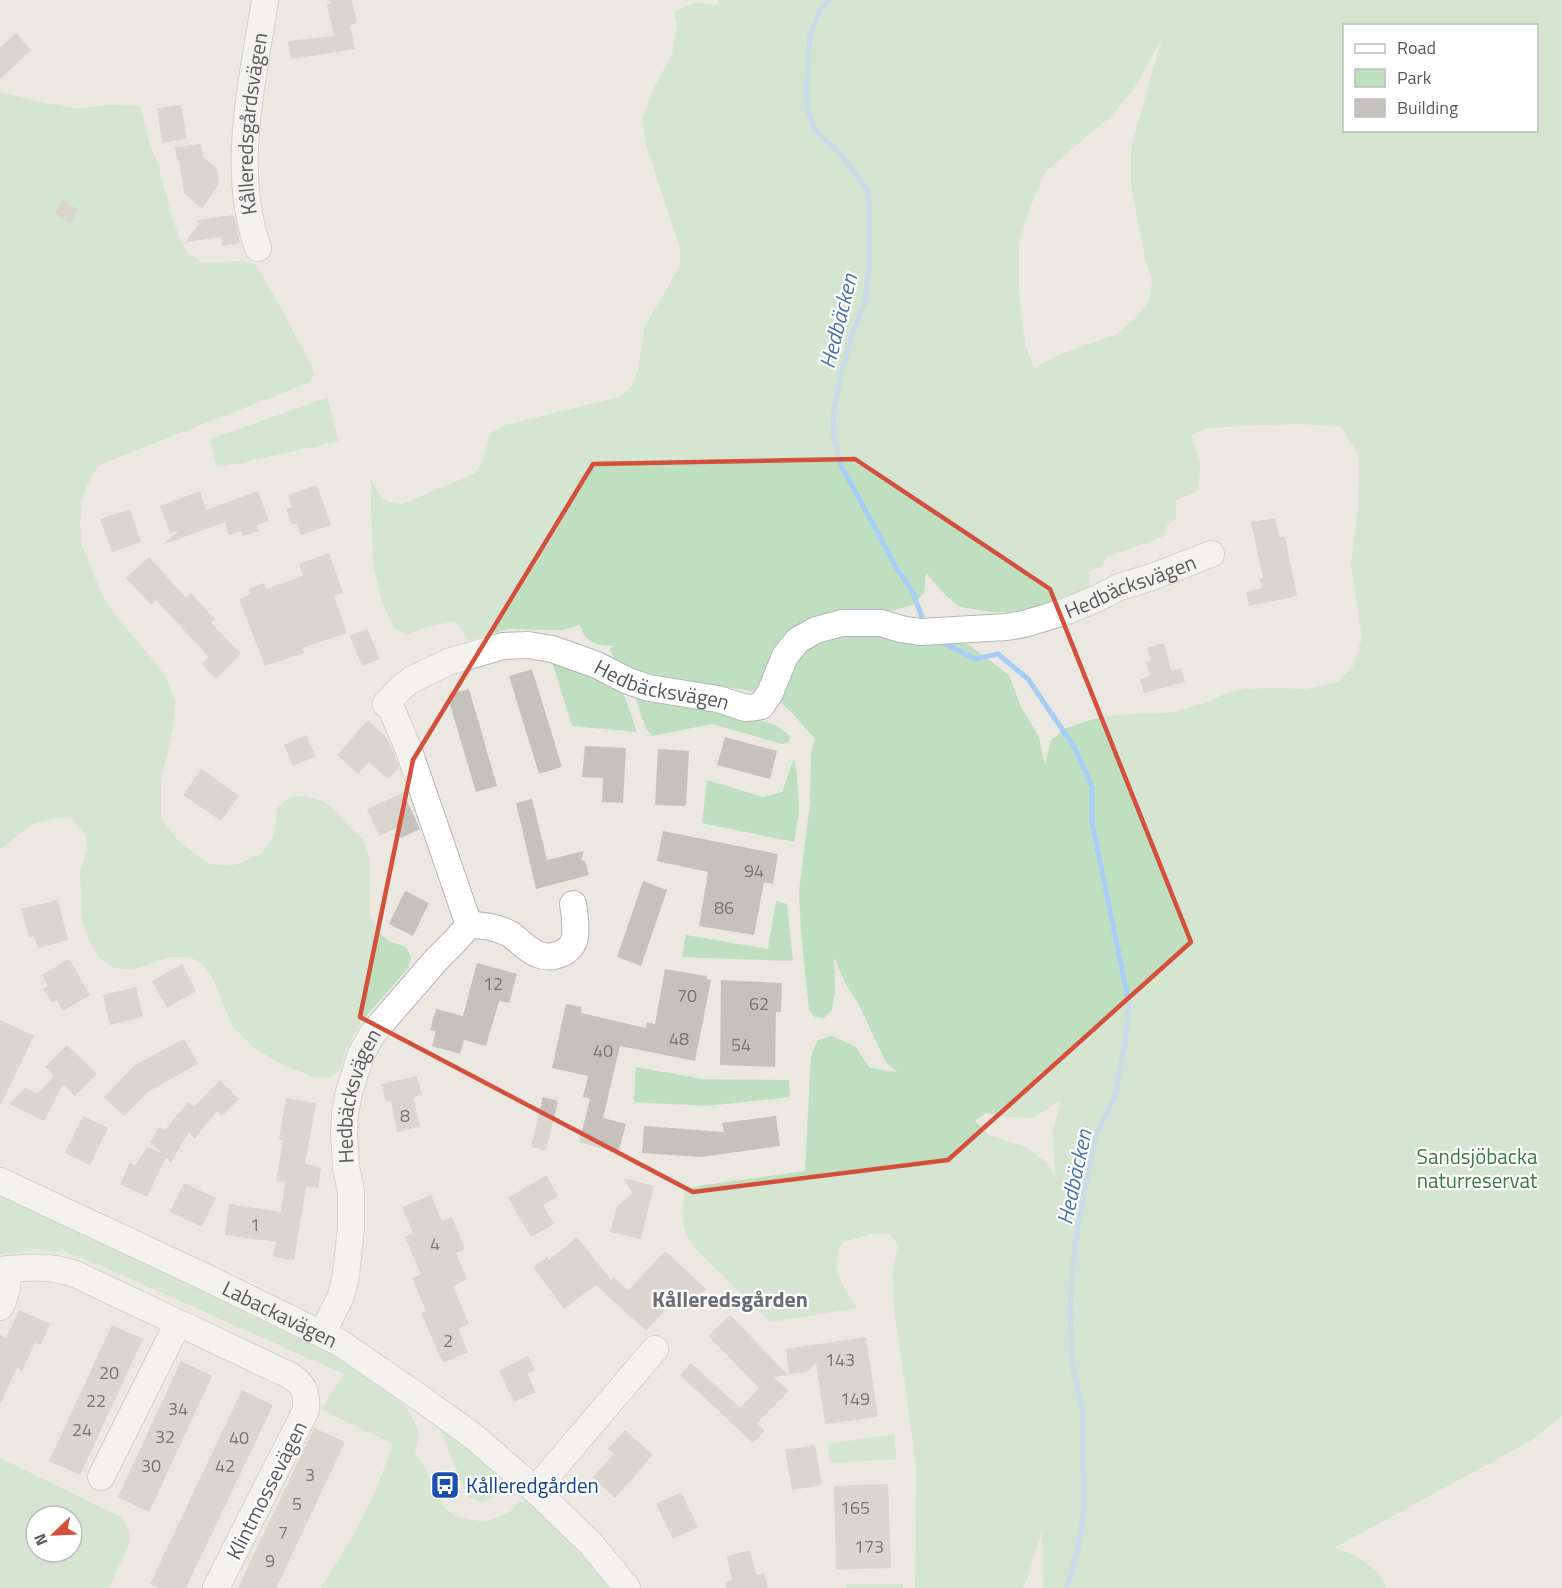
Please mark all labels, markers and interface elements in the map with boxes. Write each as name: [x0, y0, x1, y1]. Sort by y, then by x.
legend: [1343, 24, 1538, 132]
street label: Kålleredsgårdsvägen: [229, 30, 276, 217]
text: Road: [1397, 34, 1436, 61]
text: Park: [1397, 64, 1432, 91]
text: Building: [1397, 94, 1458, 121]
water label: Hedbäcken: [810, 269, 866, 372]
street label: Hedbäcksvägen: [1059, 545, 1201, 626]
street label: Hedbäcksvägen: [589, 650, 734, 718]
house number: 94: [744, 857, 764, 884]
house number: 86: [714, 894, 734, 921]
house number: 12: [483, 970, 503, 997]
house number: 70: [677, 982, 697, 1009]
house number: 62: [749, 990, 769, 1017]
street label: Hedbäcksvägen: [328, 1022, 389, 1164]
house number: 48: [669, 1025, 689, 1052]
house number: 54: [731, 1031, 751, 1058]
house number: 40: [593, 1037, 613, 1064]
house number: 8: [400, 1102, 410, 1129]
water label: Hedbäcken: [1047, 1125, 1101, 1228]
park label: Sandsjöbacka naturreservat: [1417, 1140, 1538, 1196]
house number: 1: [250, 1211, 260, 1238]
house number: 4: [430, 1230, 440, 1257]
street label: Labackavägen: [217, 1272, 343, 1356]
district label: Kålleredsgården: [652, 1282, 808, 1316]
house number: 2: [443, 1327, 453, 1354]
house number: 143: [825, 1346, 855, 1373]
house number: 20: [99, 1359, 119, 1386]
house number: 149: [840, 1385, 870, 1412]
house number: 22: [86, 1387, 106, 1414]
house number: 34: [168, 1395, 188, 1422]
street label: Klintmossevägen: [217, 1415, 315, 1565]
house number: 24: [72, 1416, 92, 1443]
house number: 32: [155, 1423, 175, 1450]
house number: 40: [229, 1424, 249, 1451]
house number: 30: [141, 1452, 161, 1479]
house number: 42: [215, 1452, 235, 1479]
house number: 3: [305, 1461, 315, 1488]
bus stop icon: Kålleredgården: [429, 1469, 461, 1501]
place label: Kålleredgården: [466, 1469, 599, 1501]
house number: 5: [292, 1490, 302, 1517]
house number: 165: [840, 1494, 870, 1521]
north arrow: [24, 1504, 84, 1564]
house number: 7: [278, 1519, 288, 1546]
text: N: [27, 1530, 53, 1550]
house number: 173: [854, 1533, 884, 1560]
house number: 9: [265, 1547, 275, 1574]

